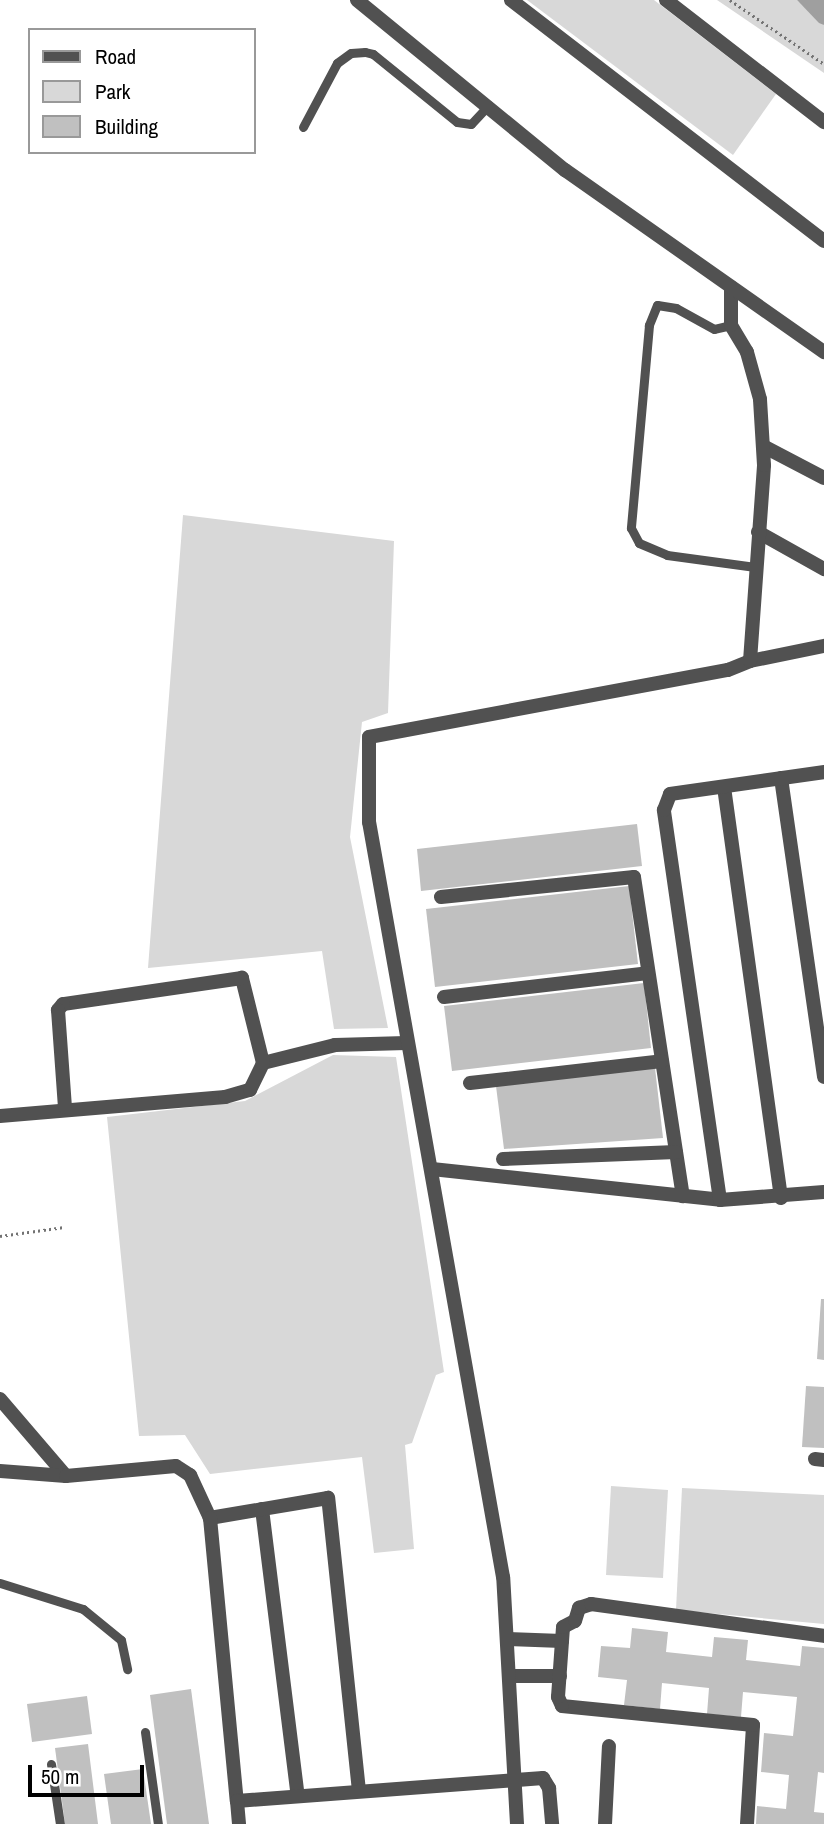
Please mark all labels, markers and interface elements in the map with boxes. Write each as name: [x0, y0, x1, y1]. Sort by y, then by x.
legend: [28, 28, 256, 154]
text: Road: [95, 42, 136, 71]
text: Park: [95, 77, 130, 106]
text: Building: [95, 112, 158, 141]
scale bar: [32, 1750, 147, 1794]
text: 50 m: [41, 1762, 79, 1791]

